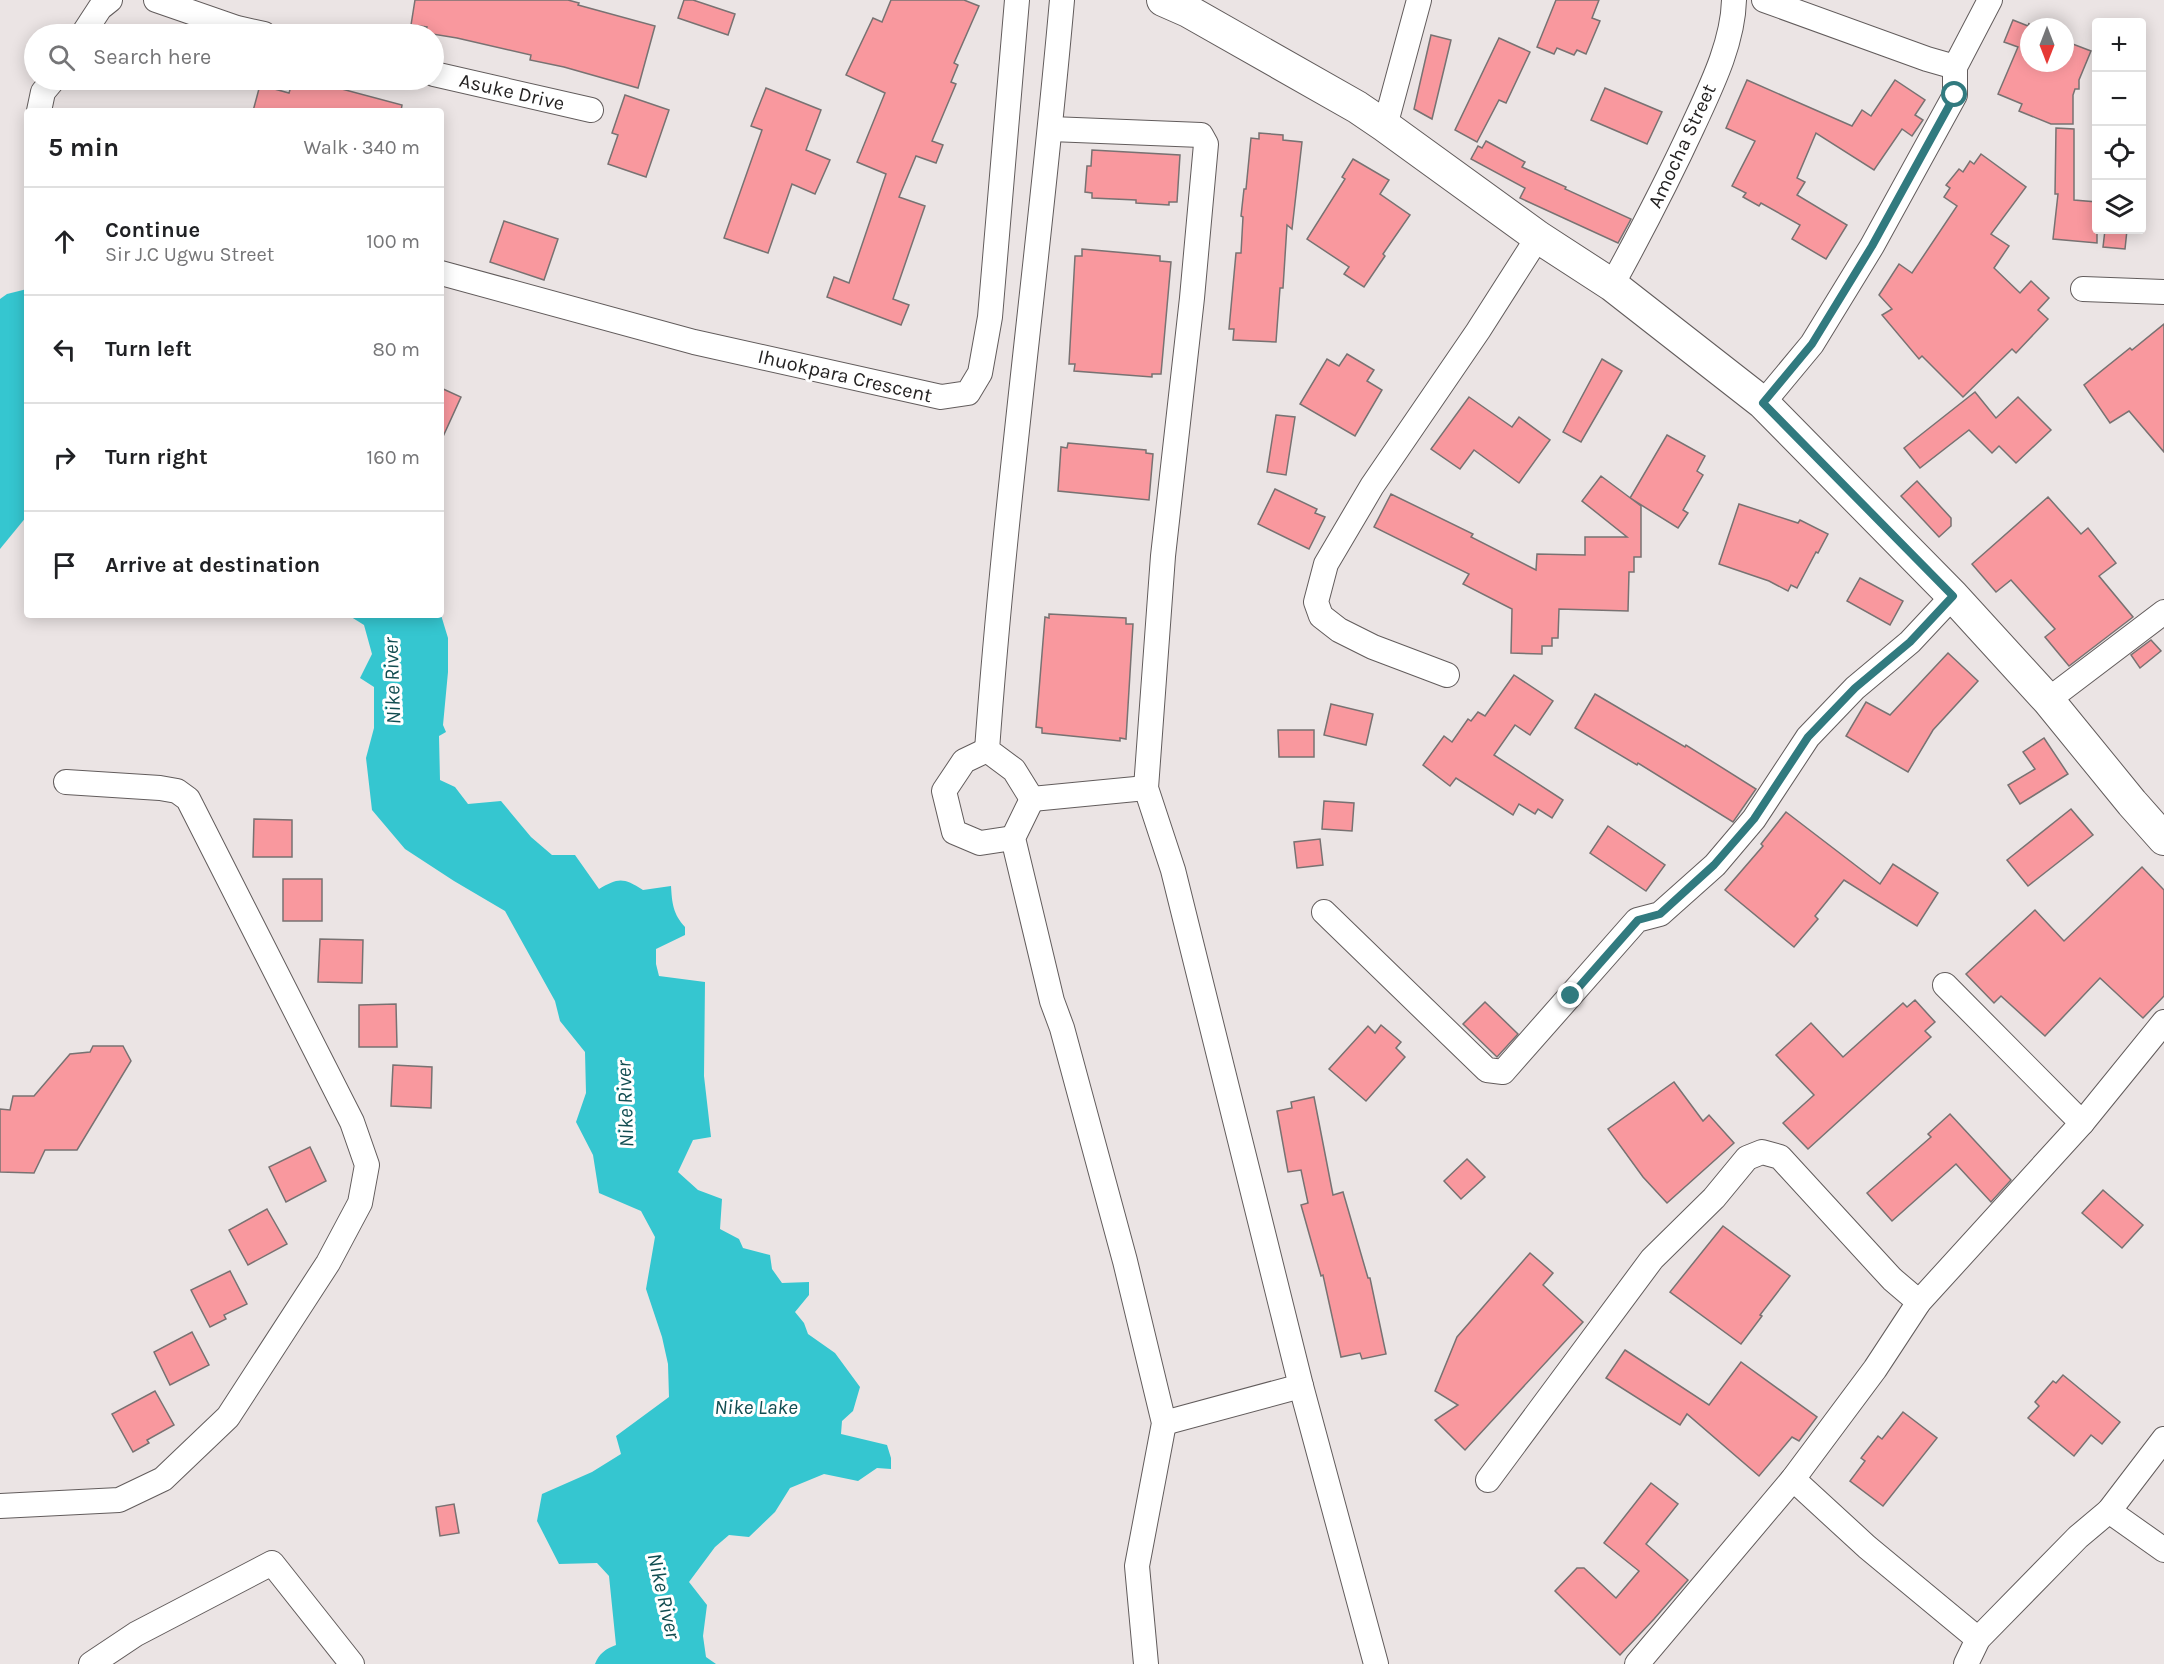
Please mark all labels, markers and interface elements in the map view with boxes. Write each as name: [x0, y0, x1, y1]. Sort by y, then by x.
north arrow: [2020, 18, 2074, 72]
map controls: [2092, 18, 2146, 234]
button: +: [2092, 18, 2146, 72]
search box: [24, 24, 444, 90]
icon: search: [45, 41, 78, 74]
text: Search here: [93, 44, 211, 70]
street label: Asuke Drive: [457, 69, 567, 115]
button: −: [2092, 72, 2146, 126]
street label: Amocha Street: [1643, 80, 1721, 212]
route start: [1941, 81, 1967, 107]
button: locate: [2092, 126, 2146, 180]
text: 5 min: [48, 132, 119, 163]
text: Walk · 340 m: [304, 136, 420, 159]
button: layers: [2092, 180, 2146, 234]
text: Continue: [105, 217, 200, 243]
icon: ahead: [48, 225, 81, 258]
text: 100 m: [366, 230, 420, 253]
text: Sir J.C Ugwu Street: [105, 243, 274, 266]
icon: left: [48, 333, 81, 366]
text: Turn left: [105, 336, 192, 362]
text: 80 m: [372, 338, 420, 361]
street label: Ihuokpara Crescent: [756, 345, 935, 407]
icon: right: [48, 441, 81, 474]
text: Turn right: [105, 444, 208, 470]
text: 160 m: [367, 446, 420, 469]
icon: arrive: [48, 549, 81, 582]
text: Arrive at destination: [105, 552, 320, 578]
water label: Nike River: [378, 636, 406, 725]
route end: [1557, 982, 1583, 1008]
water label: Nike River: [611, 1059, 639, 1148]
water label: Nike Lake: [714, 1395, 798, 1419]
water label: Nike River: [643, 1551, 686, 1642]

